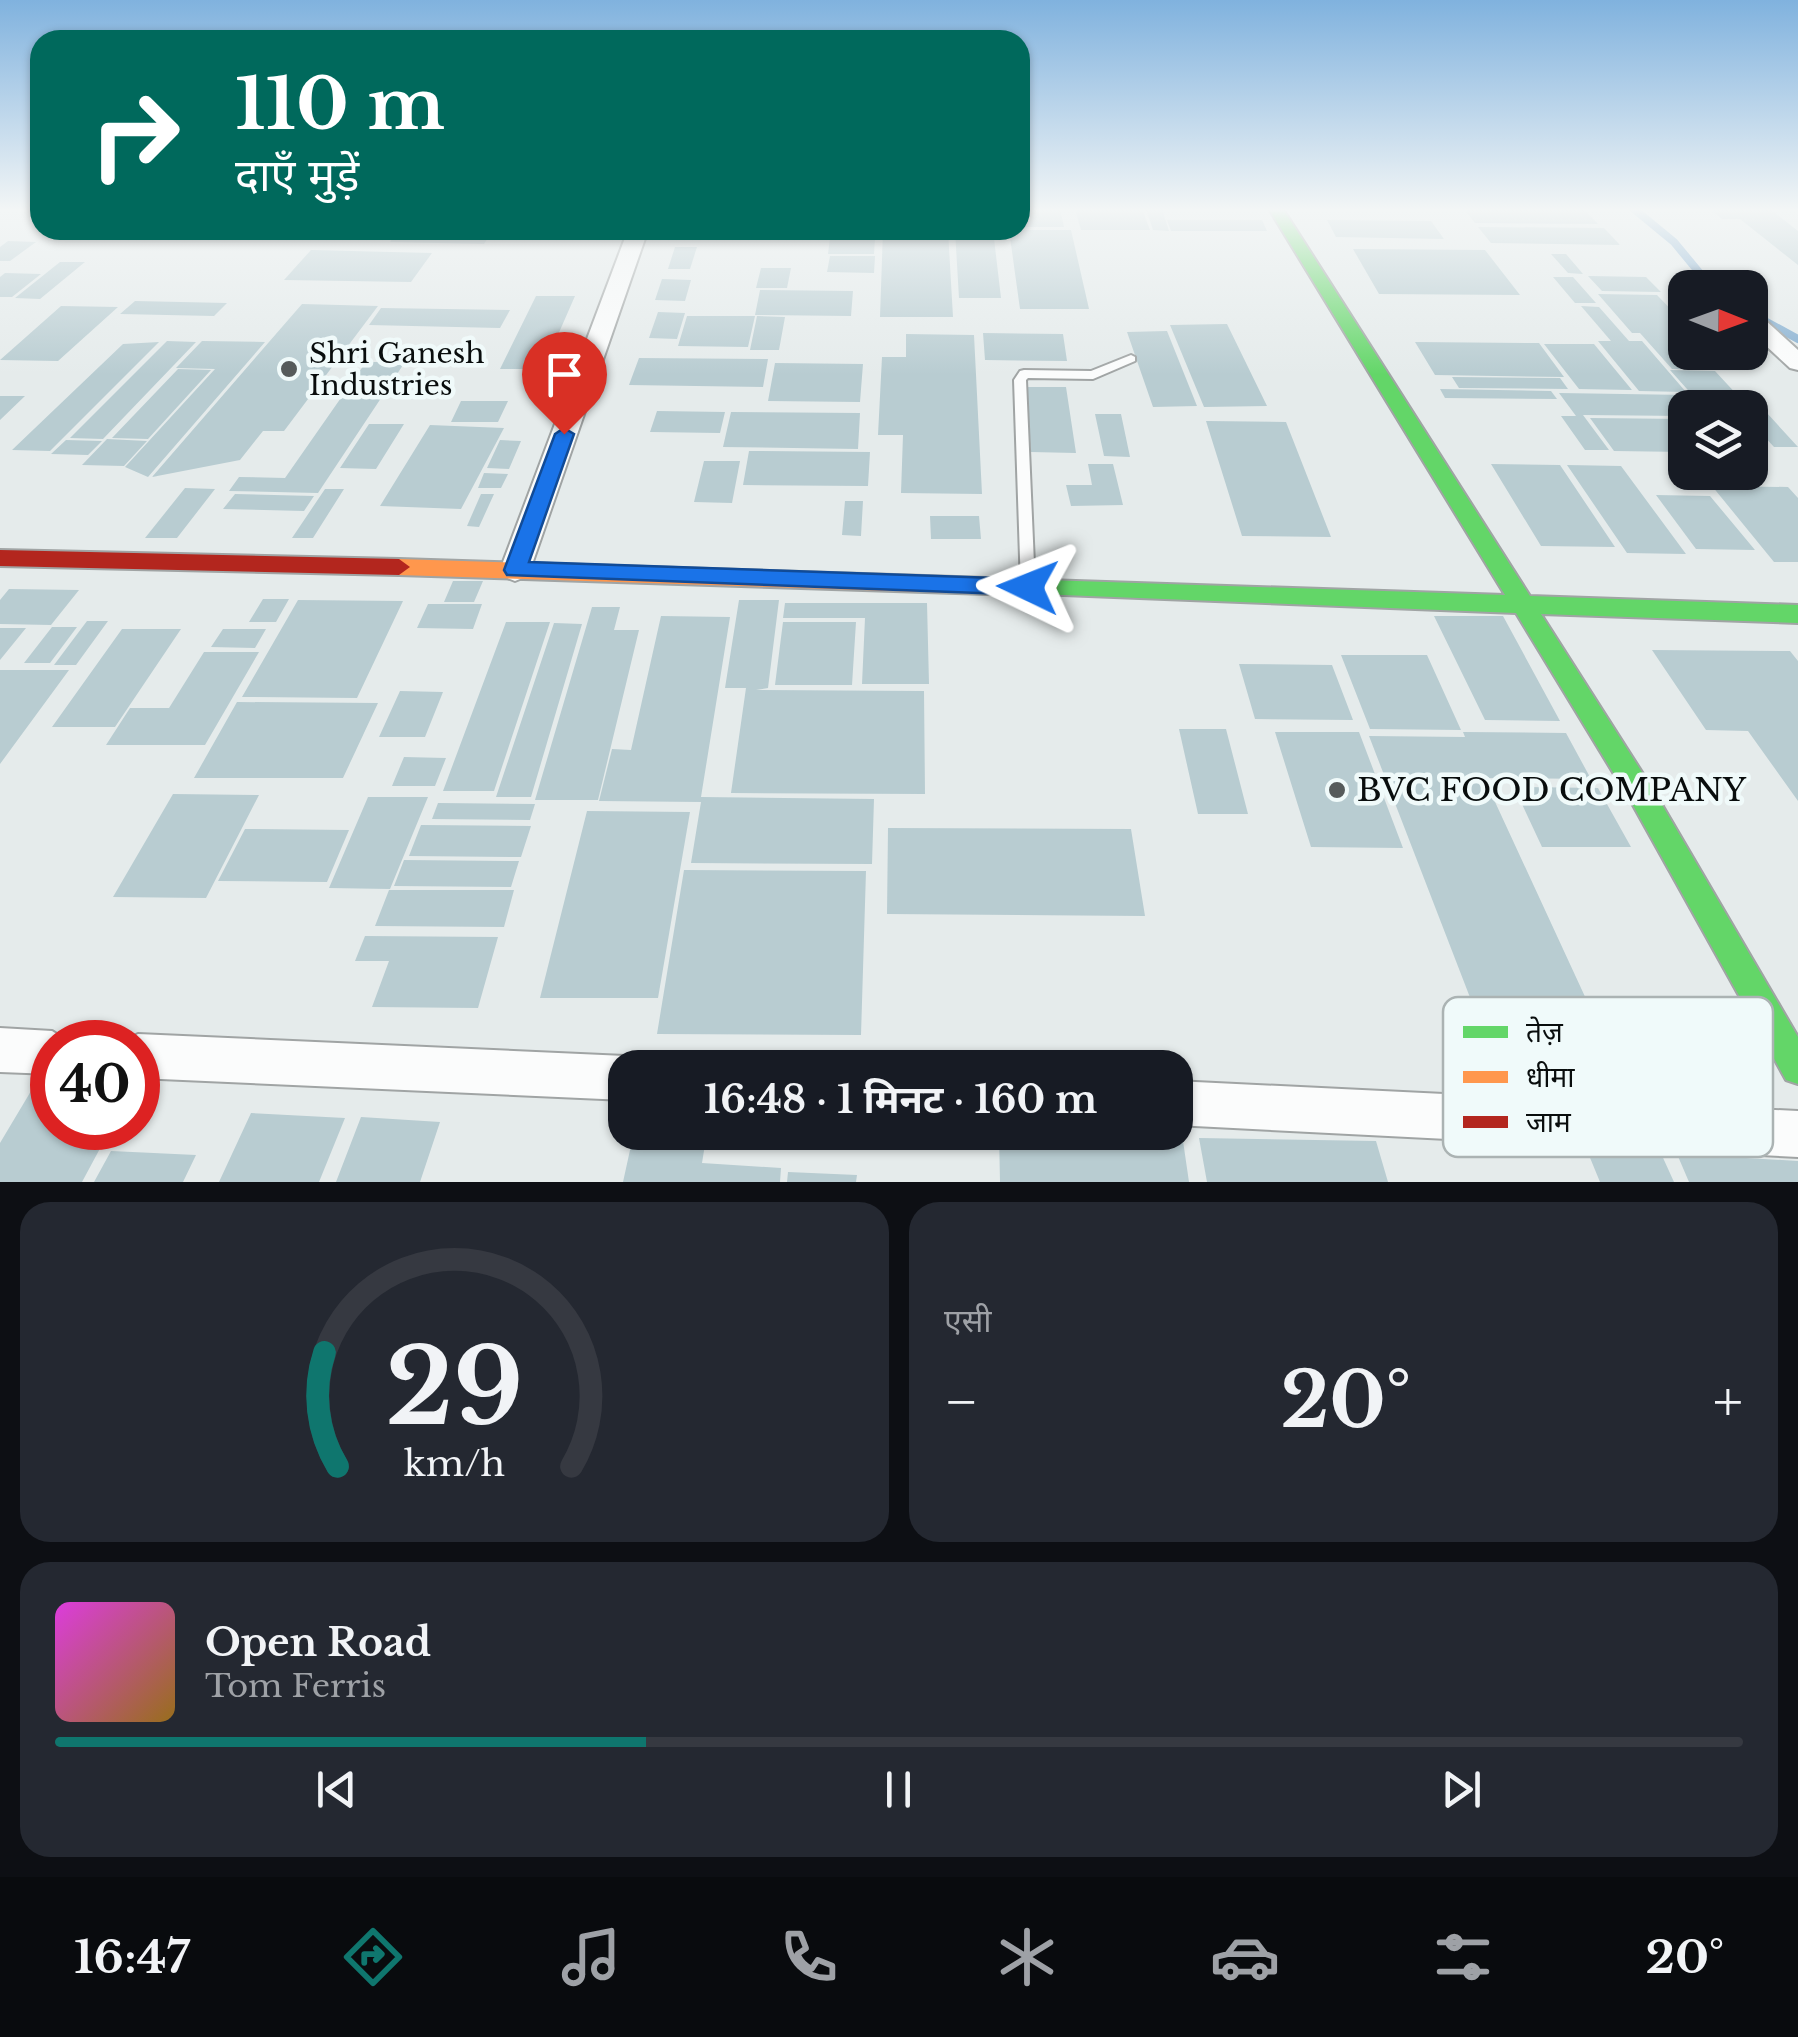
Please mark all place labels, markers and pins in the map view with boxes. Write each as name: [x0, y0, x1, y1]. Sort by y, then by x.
pin: [522, 332, 607, 435]
place label: Shri Ganesh Industries: [309, 336, 484, 403]
marker: Shri Ganesh Industries: [278, 358, 300, 380]
place label: BVC FOOD COMPANY: [1357, 770, 1747, 810]
marker: BVC FOOD COMPANY: [1326, 779, 1348, 801]

